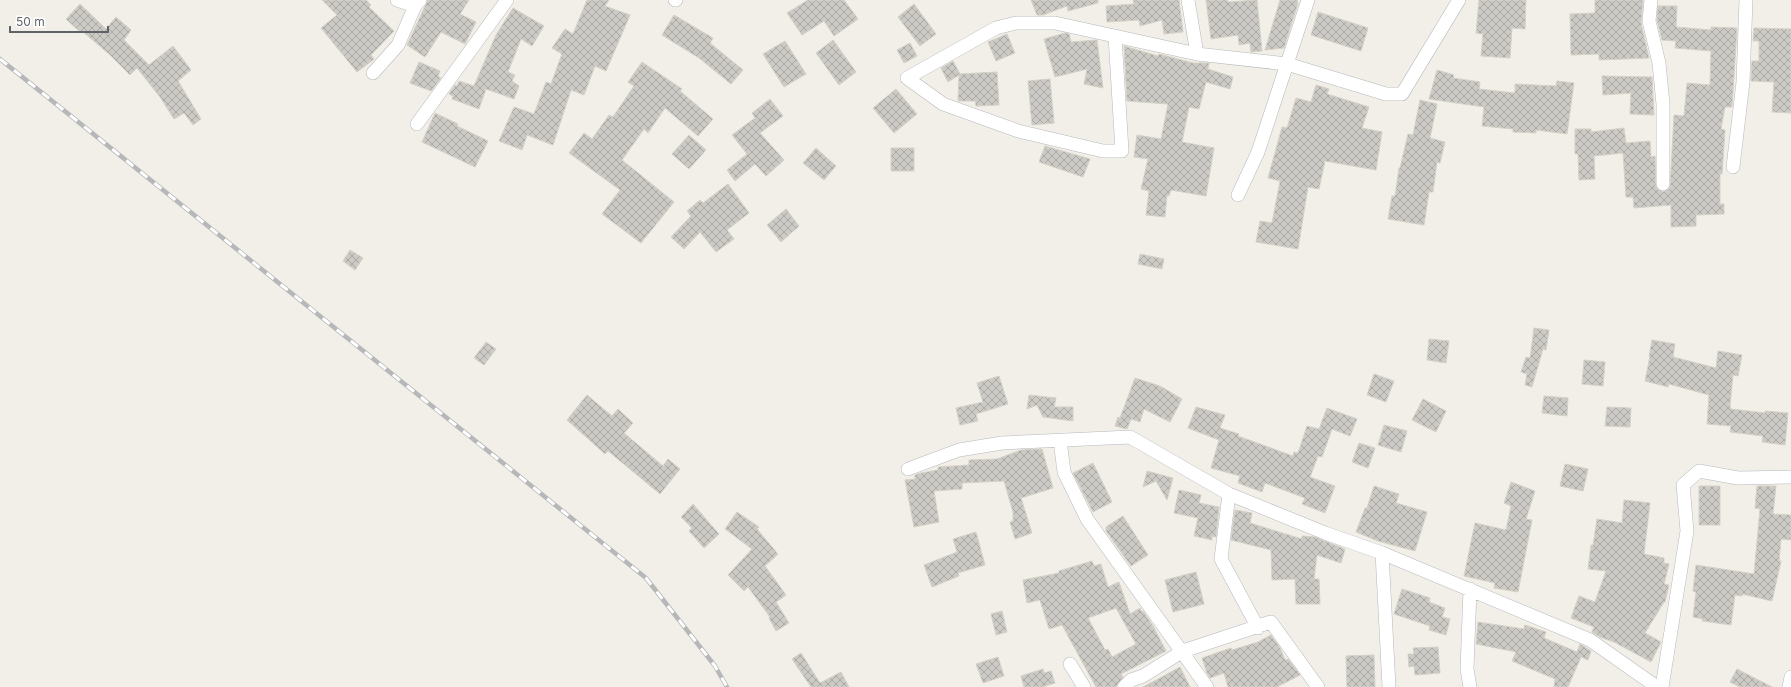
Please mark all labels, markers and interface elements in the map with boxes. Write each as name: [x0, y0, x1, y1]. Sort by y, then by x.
scale bar: [10, 8, 108, 34]
text: 50 m: [16, 14, 45, 29]

